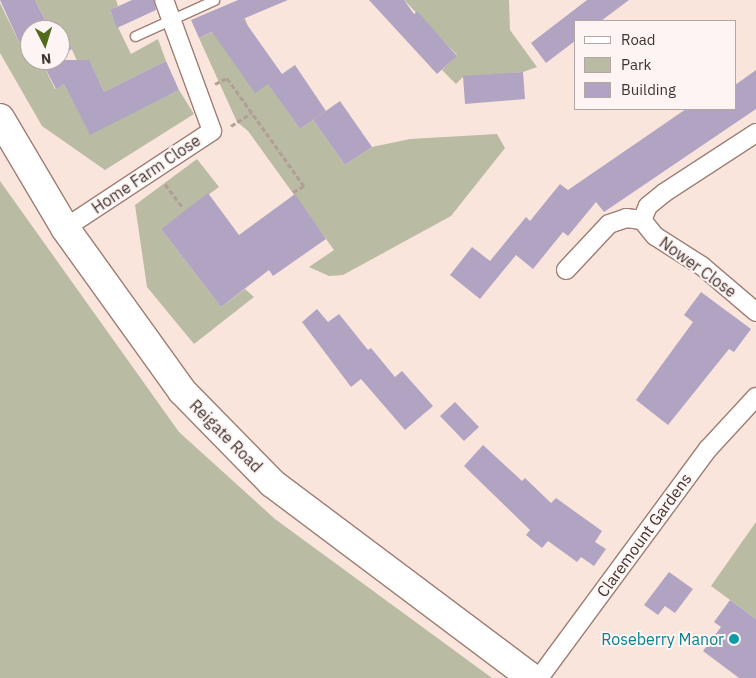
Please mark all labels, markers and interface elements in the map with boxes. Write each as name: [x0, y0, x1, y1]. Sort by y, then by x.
north arrow: [20, 20, 70, 70]
legend: [574, 20, 736, 110]
text: Road: [621, 30, 656, 49]
text: N: [40, 50, 52, 68]
text: Park: [621, 55, 651, 74]
text: Building: [621, 80, 676, 99]
street label: Home Farm Close: [88, 131, 204, 217]
street label: Nower Close: [656, 233, 740, 301]
street label: Reigate Road: [186, 396, 266, 476]
street label: Claremount Gardens: [593, 469, 695, 601]
place label: Roseberry Manor: [601, 629, 724, 649]
marker: Roseberry Manor: [728, 633, 740, 645]

